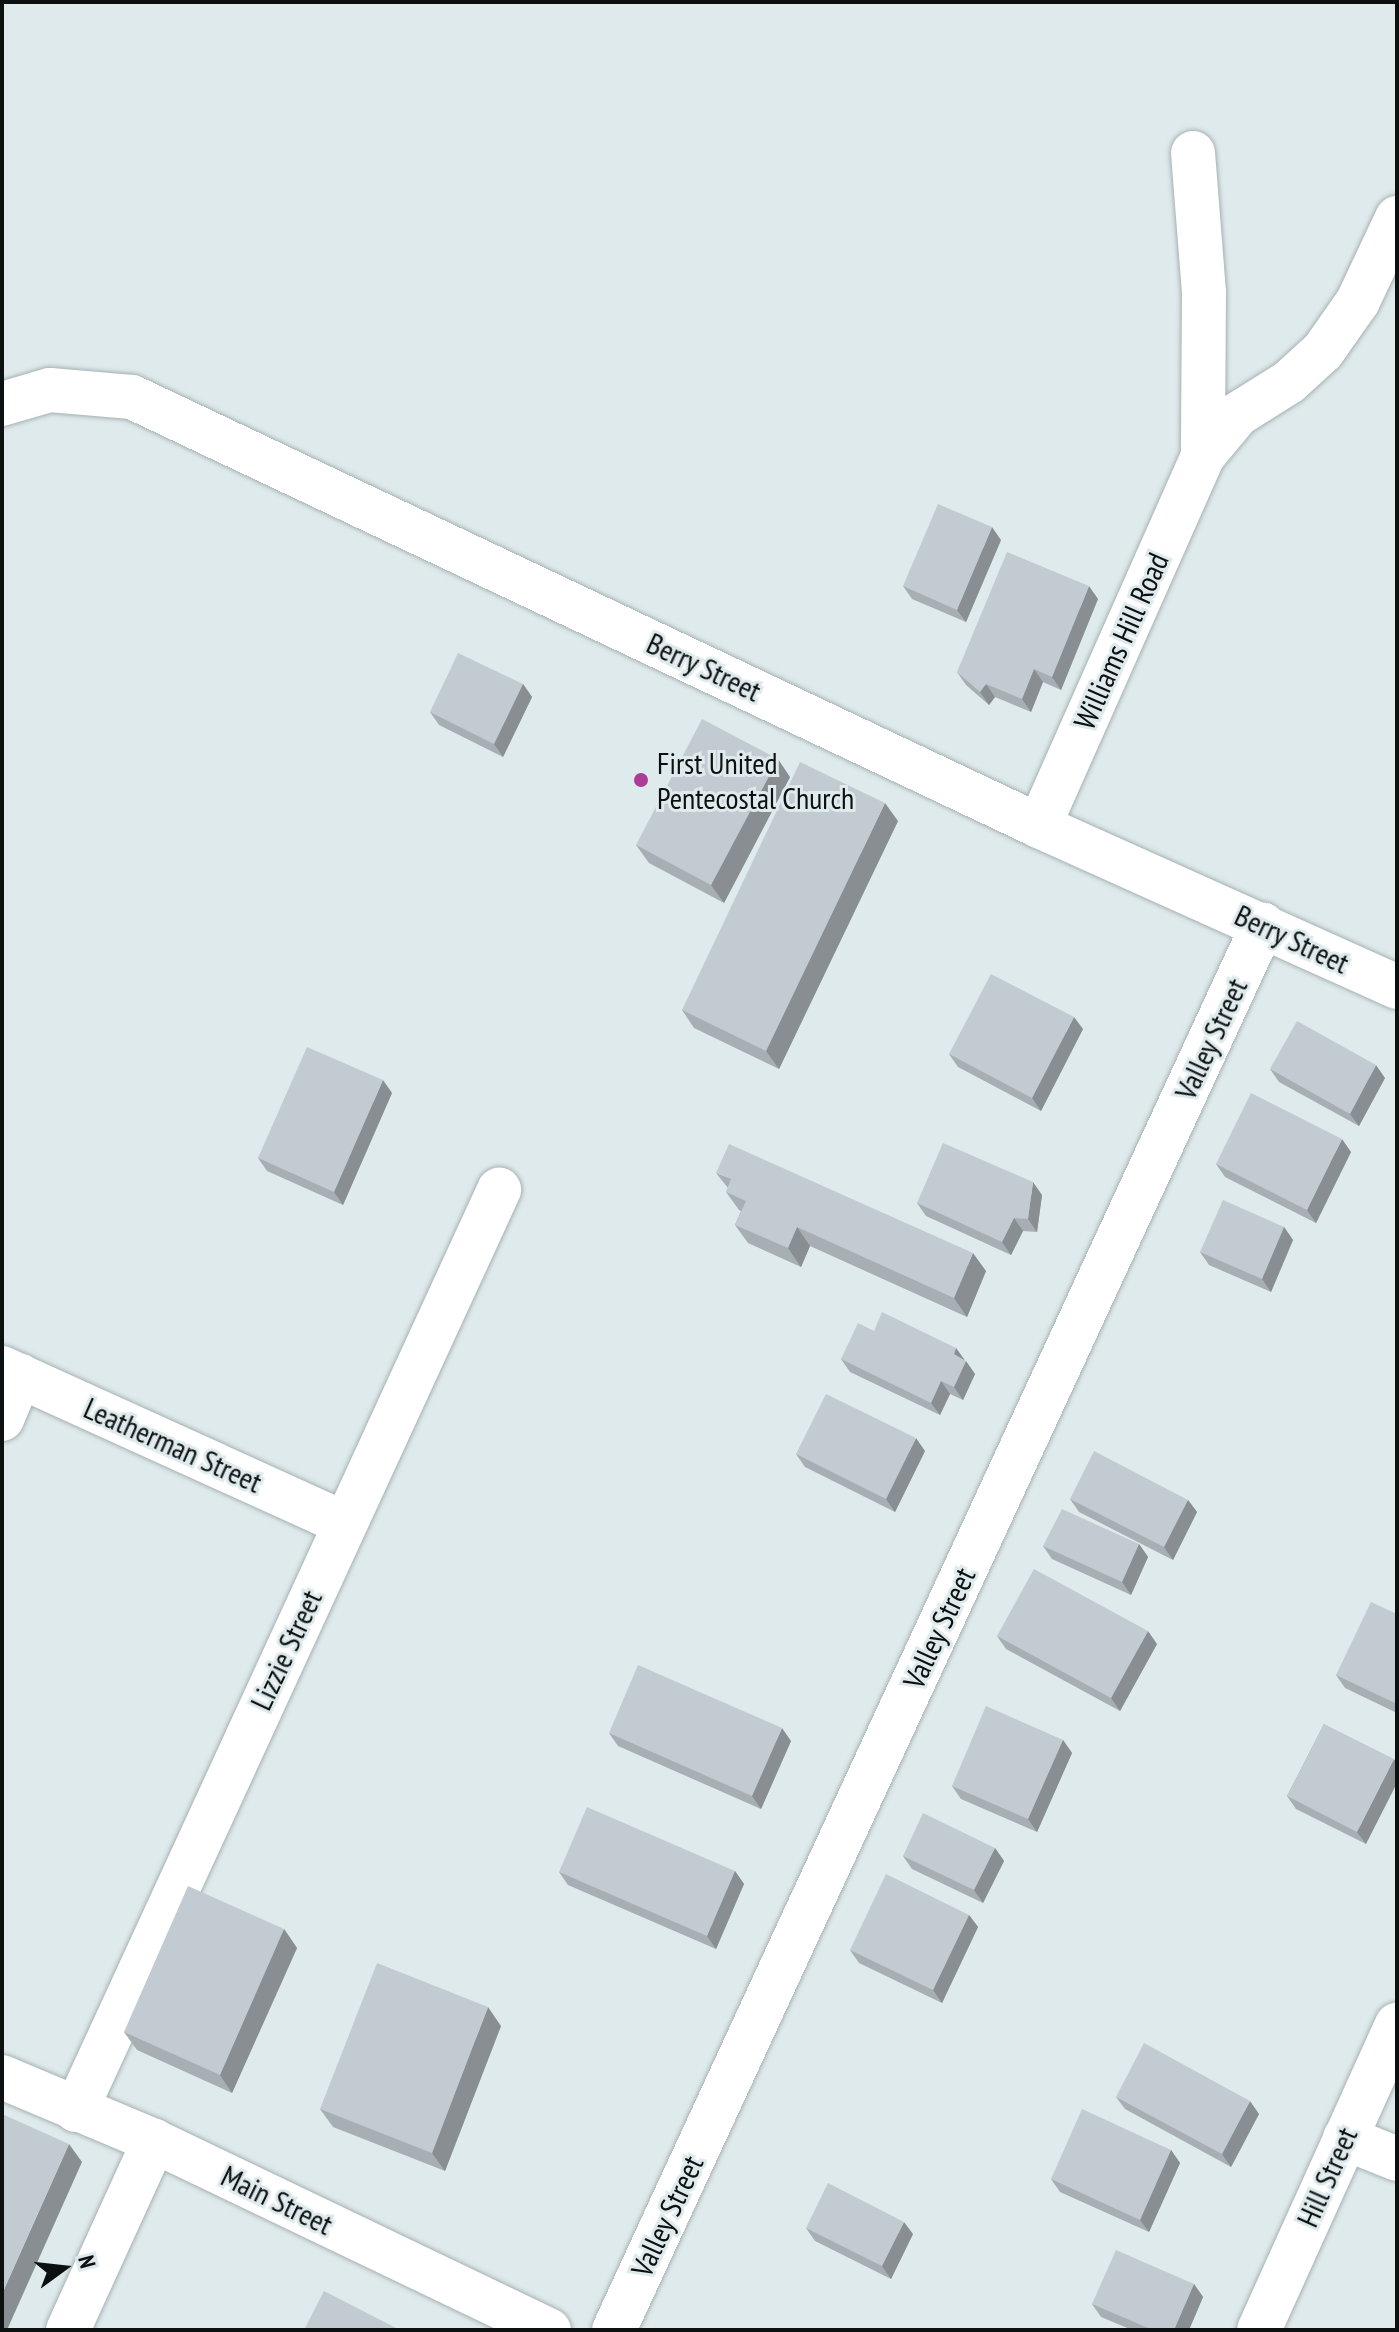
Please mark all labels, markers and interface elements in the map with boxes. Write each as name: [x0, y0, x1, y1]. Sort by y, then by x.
street label: Williams Hill Road: [1066, 547, 1176, 735]
street label: Berry Street: [641, 625, 767, 709]
place label: First United Pentecostal Church: [657, 745, 854, 816]
marker: First United Pentecostal Church: [632, 771, 650, 789]
street label: Berry Street: [1229, 897, 1355, 981]
street label: Valley Street: [1167, 972, 1255, 1106]
street label: Leatherman Street: [79, 1390, 267, 1500]
street label: Valley Street: [895, 1561, 983, 1695]
street label: Lizzie Street: [243, 1584, 329, 1716]
street label: Hill Street: [1289, 2122, 1365, 2232]
street label: Valley Street: [623, 2149, 711, 2283]
street label: Main Street: [216, 2158, 338, 2242]
north arrow: [24, 2228, 104, 2308]
text: N: [72, 2252, 102, 2271]

